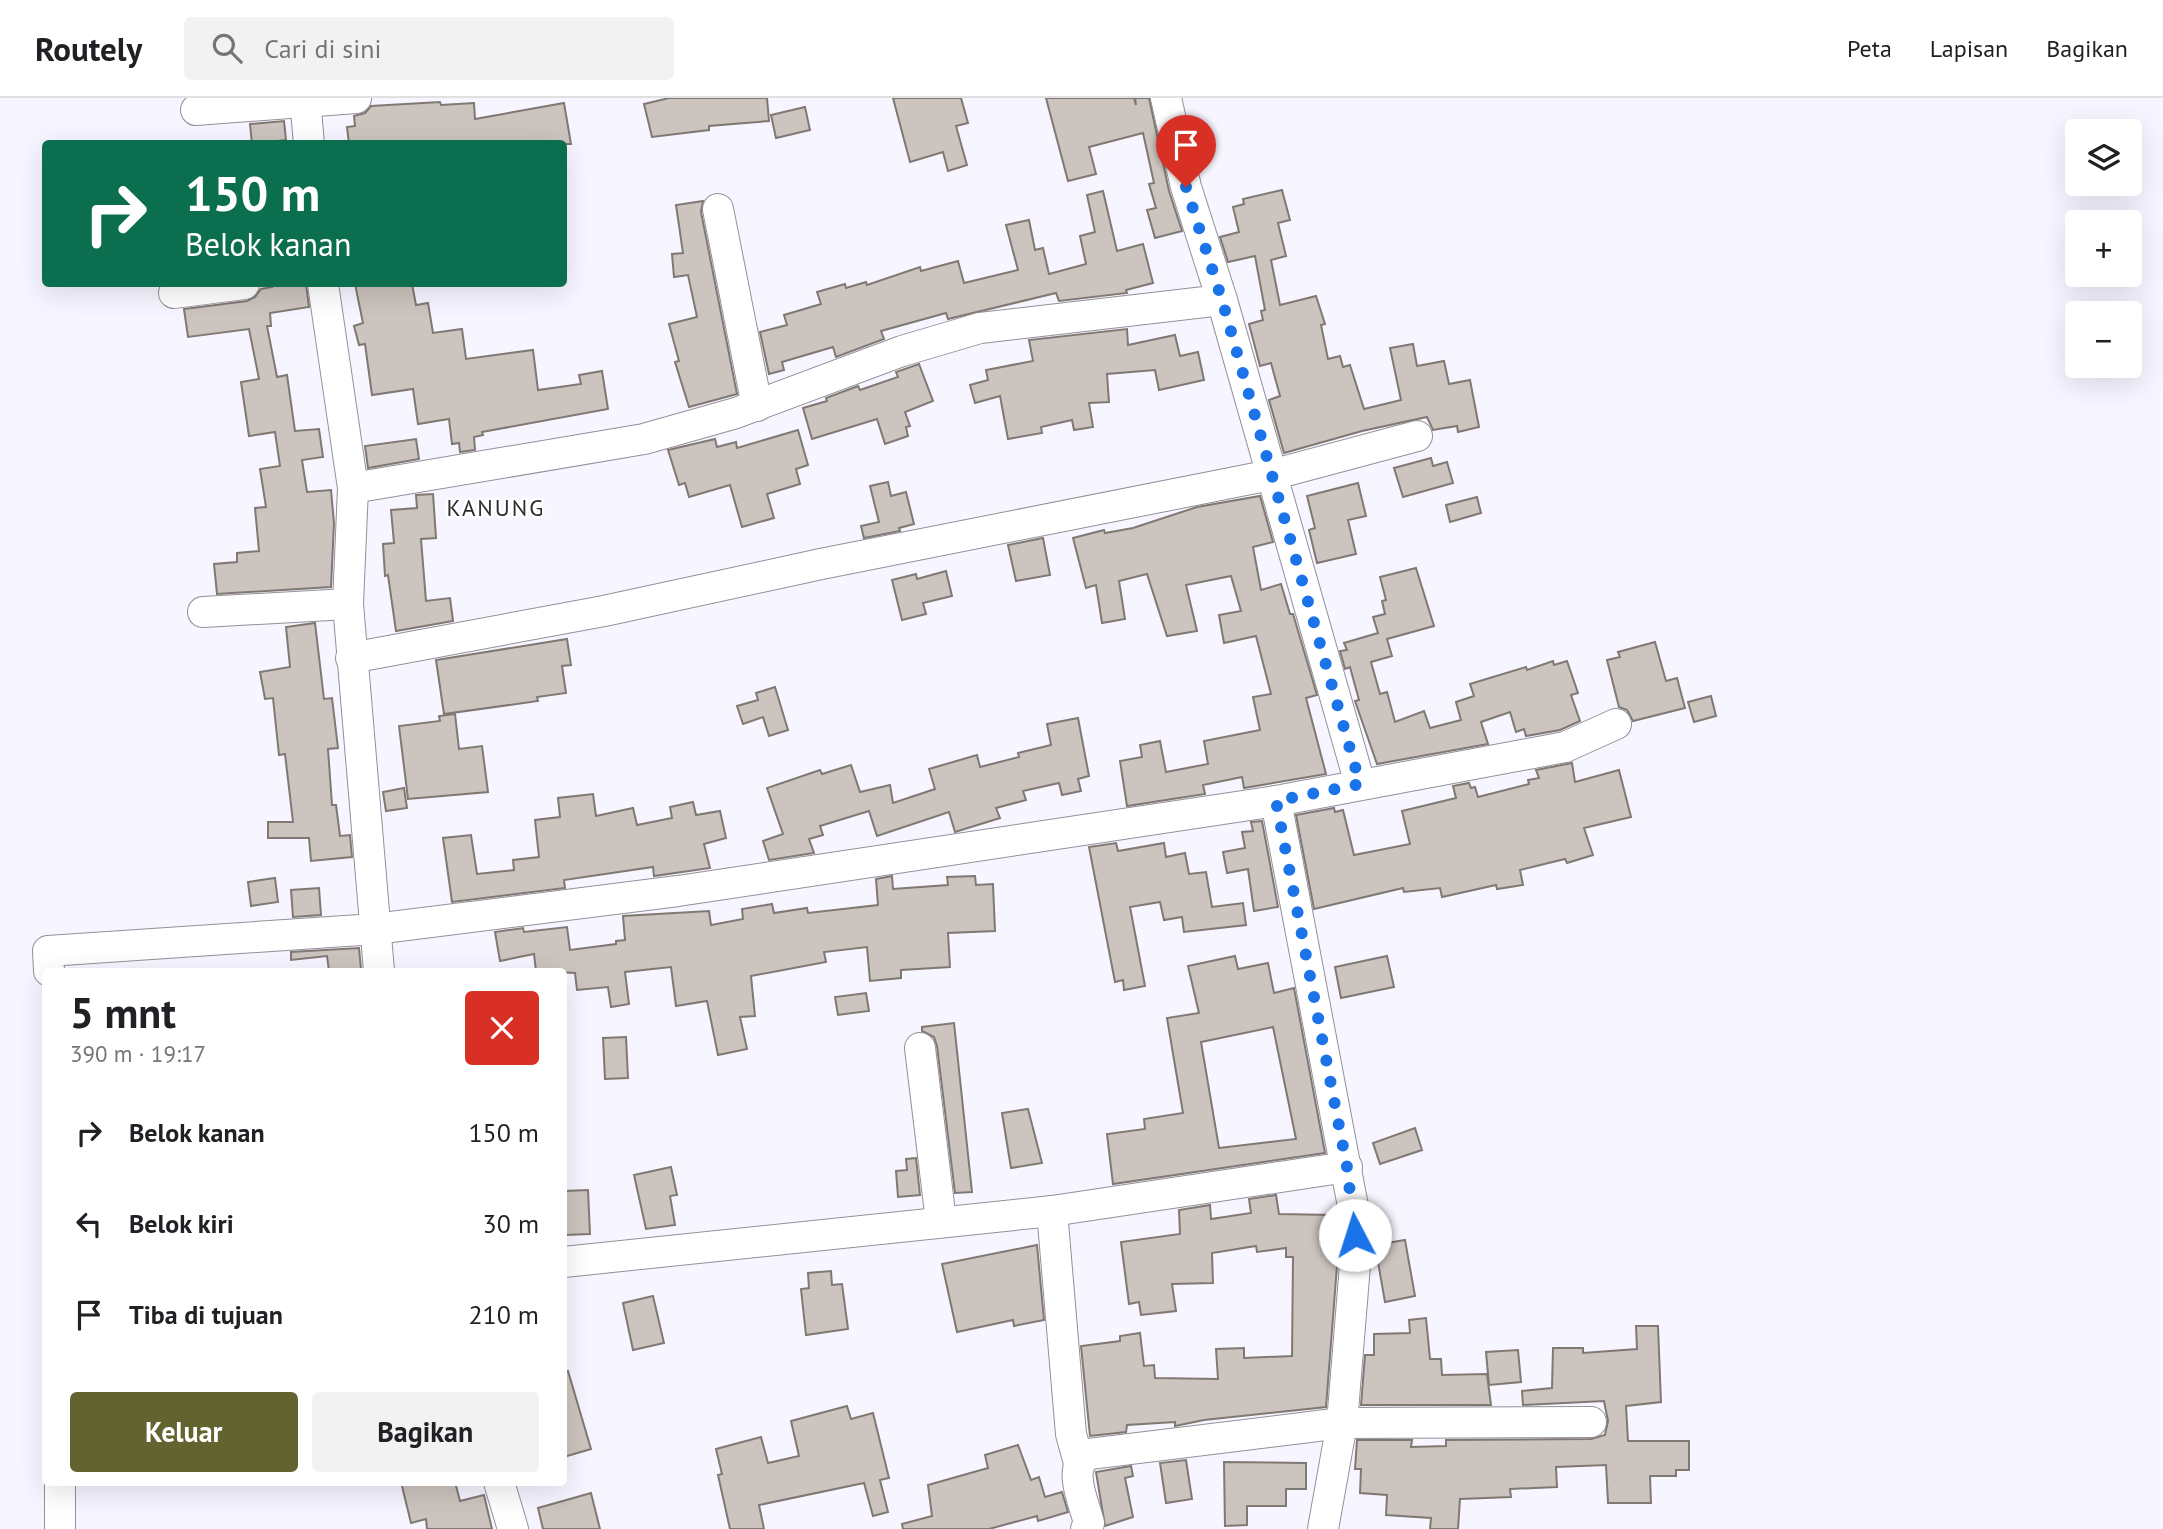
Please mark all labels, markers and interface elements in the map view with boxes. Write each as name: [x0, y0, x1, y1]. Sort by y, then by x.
search box: [184, 17, 674, 80]
text: Routely: [35, 27, 142, 70]
icon: search: [208, 29, 246, 67]
text: Cari di sini: [264, 32, 381, 65]
text: Peta: [1847, 33, 1892, 64]
text: Lapisan: [1930, 33, 2008, 64]
text: Bagikan: [2046, 33, 2128, 64]
pin: [1156, 115, 1216, 187]
map controls: [2065, 119, 2142, 378]
button: layers: [2065, 119, 2142, 196]
icon: arrive: [1167, 126, 1205, 164]
text: 150 m: [185, 161, 320, 225]
icon: right: [70, 168, 161, 259]
button: +: [2065, 210, 2142, 287]
text: Belok kanan: [185, 223, 351, 265]
button: −: [2065, 301, 2142, 378]
district label: KANUNG: [447, 493, 545, 522]
text: 5 mnt: [70, 985, 176, 1040]
button: close: [465, 991, 539, 1065]
text: 390 m · 19:17: [70, 1039, 206, 1068]
icon: right: [70, 1114, 108, 1152]
text: Belok kanan: [129, 1116, 265, 1149]
text: 150 m: [468, 1116, 539, 1149]
position arrow: [1318, 1198, 1392, 1272]
icon: left: [70, 1205, 108, 1243]
text: Belok kiri: [129, 1207, 234, 1240]
text: 30 m: [483, 1207, 539, 1240]
icon: arrive: [70, 1296, 108, 1334]
text: Tiba di tujuan: [129, 1298, 283, 1331]
text: 210 m: [468, 1298, 539, 1331]
button: Keluar: [70, 1392, 298, 1472]
button: Bagikan: [312, 1392, 539, 1472]

